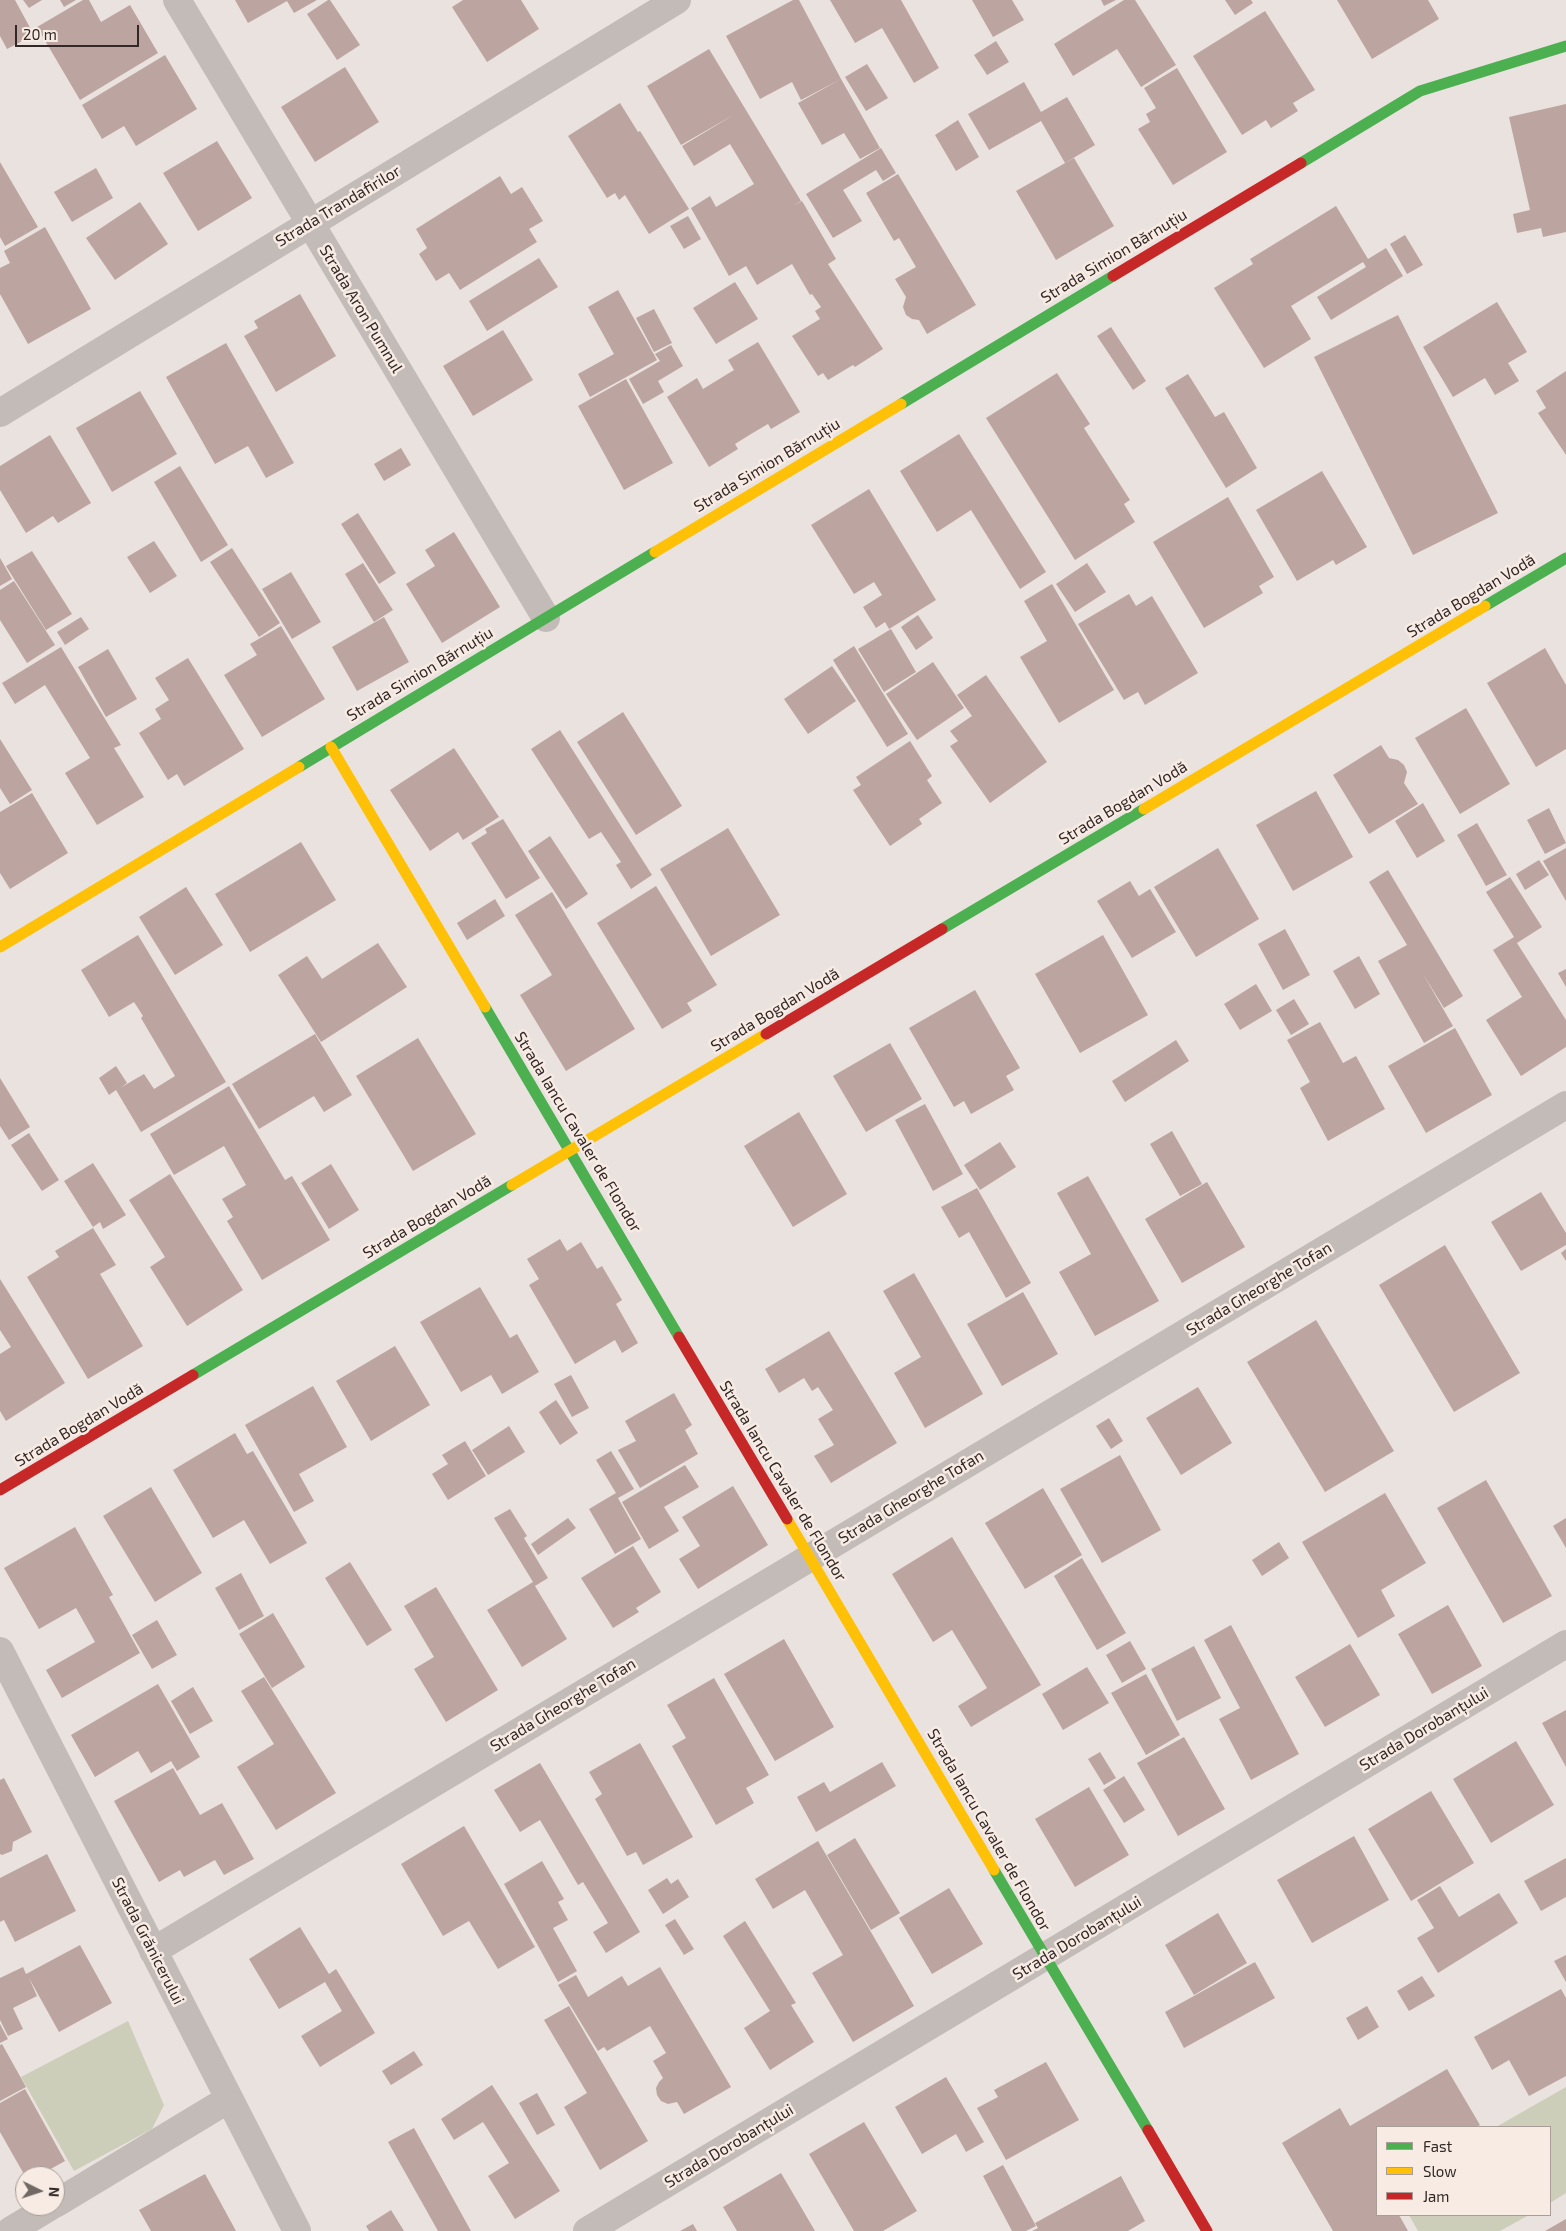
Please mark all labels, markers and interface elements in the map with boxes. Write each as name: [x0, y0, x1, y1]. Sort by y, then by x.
scale bar: [18, 15, 141, 47]
text: 20 m: [23, 25, 57, 43]
street label: Strada Trandafirilor: [272, 161, 404, 251]
street label: Strada Simion Bărnuțiu: [1037, 205, 1191, 307]
street label: Strada Aron Pumnul: [315, 242, 407, 376]
street label: Strada Simion Bărnuțiu: [690, 414, 844, 516]
street label: Strada Bogdan Vodă: [1403, 550, 1539, 642]
street label: Strada Simion Bărnuțiu: [343, 623, 497, 725]
street label: Strada Bogdan Vodă: [1055, 757, 1191, 849]
street label: Strada Bogdan Vodă: [707, 964, 843, 1056]
street label: Strada Iancu Cavaler de Flondor: [510, 1028, 646, 1236]
street label: Strada Bogdan Vodă: [359, 1171, 495, 1263]
street label: Strada Gheorghe Tofan: [1183, 1238, 1335, 1340]
street label: Strada Iancu Cavaler de Flondor: [715, 1377, 851, 1585]
street label: Strada Bogdan Vodă: [11, 1379, 147, 1471]
street label: Strada Gheorghe Tofan: [835, 1446, 987, 1548]
street label: Strada Gheorghe Tofan: [487, 1654, 639, 1756]
street label: Strada Dorobanțului: [1356, 1683, 1492, 1775]
street label: Strada Iancu Cavaler de Flondor: [923, 1725, 1055, 1935]
street label: Strada Grănicerului: [108, 1874, 188, 2008]
street label: Strada Dorobanțului: [1009, 1892, 1145, 1984]
street label: Strada Dorobanțului: [661, 2100, 797, 2192]
legend: [1376, 2126, 1551, 2216]
text: Fast: [1423, 2137, 1452, 2155]
text: Slow: [1423, 2162, 1457, 2180]
north arrow: [15, 2166, 65, 2216]
text: N: [46, 2186, 63, 2198]
text: Jam: [1423, 2187, 1449, 2205]

